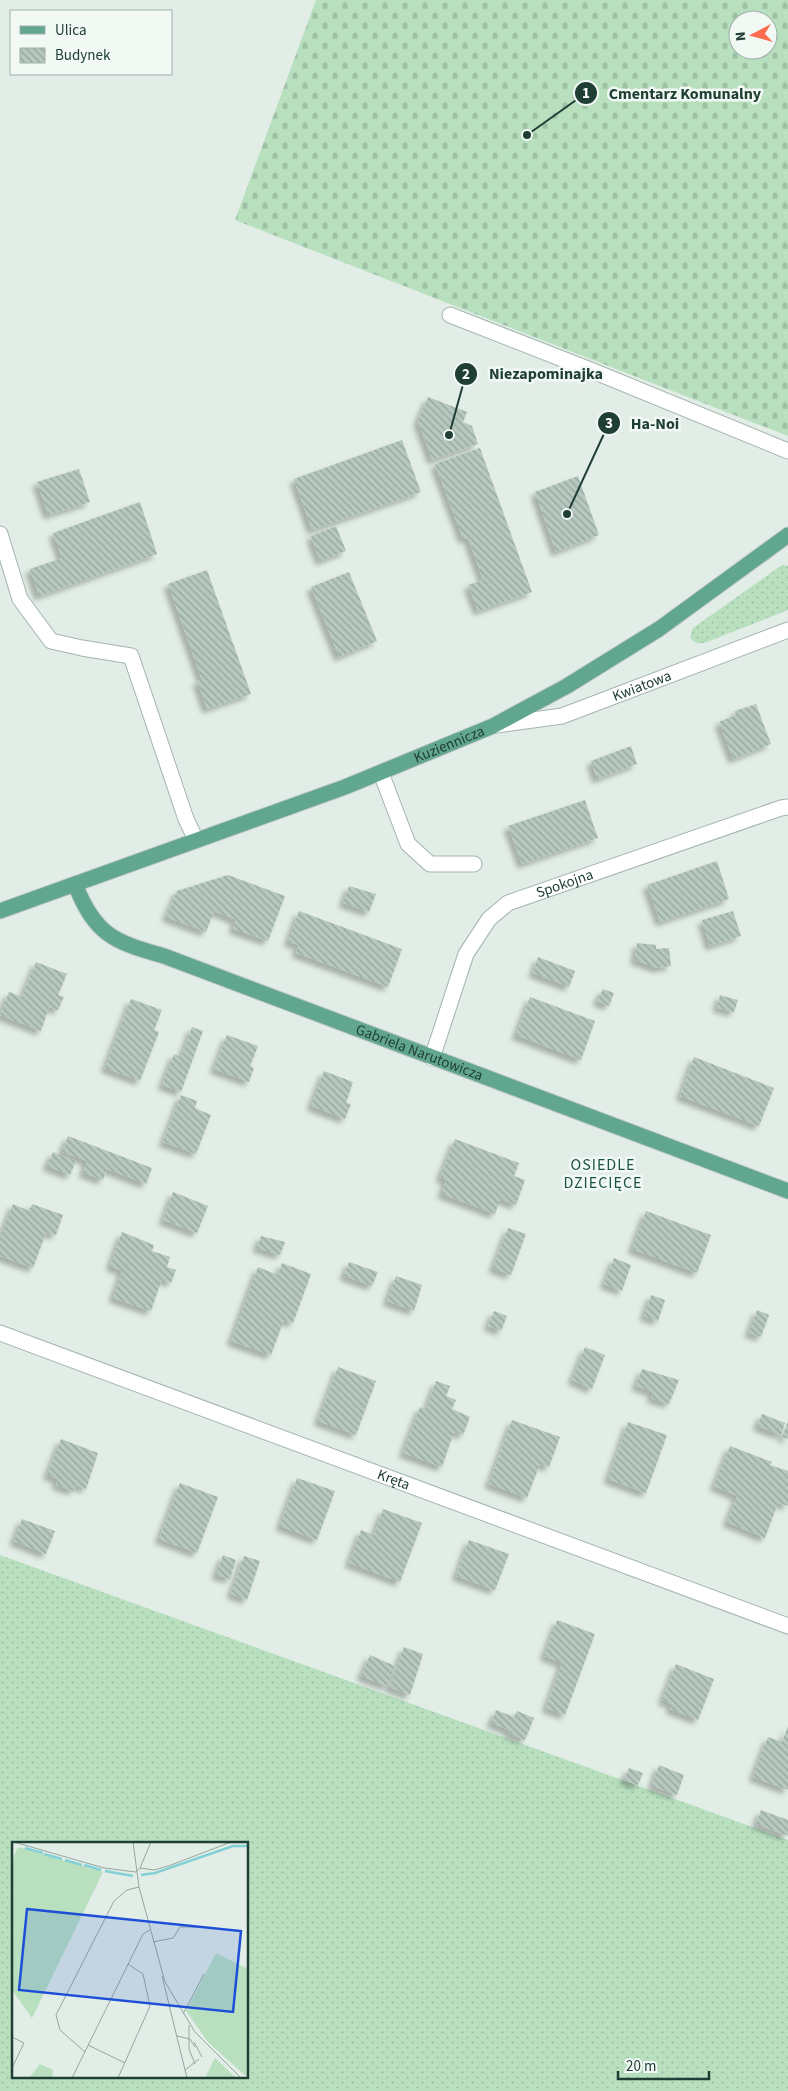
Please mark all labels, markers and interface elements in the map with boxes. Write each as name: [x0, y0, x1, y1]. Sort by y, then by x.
legend: [10, 10, 172, 75]
north arrow: [728, 10, 778, 60]
text: Ulica: [55, 20, 86, 41]
text: N: [731, 31, 751, 42]
text: Budynek: [55, 45, 111, 66]
callout: Cmentarz Komunalny: [573, 78, 771, 109]
text: 1: [582, 83, 590, 104]
text: Cmentarz Komunalny: [609, 83, 762, 105]
callout: Niezapominajka: [454, 358, 613, 389]
text: Niezapominajka: [489, 363, 603, 385]
text: 2: [462, 364, 470, 385]
callout: Ha-Noi: [596, 408, 690, 439]
text: 3: [605, 413, 613, 434]
text: Ha-Noi: [631, 413, 679, 435]
street label: Kwiatowa: [610, 665, 674, 707]
street label: Kuziennicza: [411, 721, 488, 769]
street label: Spokojna: [533, 864, 596, 903]
street label: Gabriela Narutowicza: [353, 1019, 486, 1086]
district label: OSIEDLE DZIECIĘCE: [563, 1154, 643, 1194]
street label: Kręta: [374, 1464, 413, 1496]
inset map: [12, 1842, 249, 2078]
scale bar: [618, 2048, 709, 2080]
text: 20 m: [626, 2056, 656, 2077]

